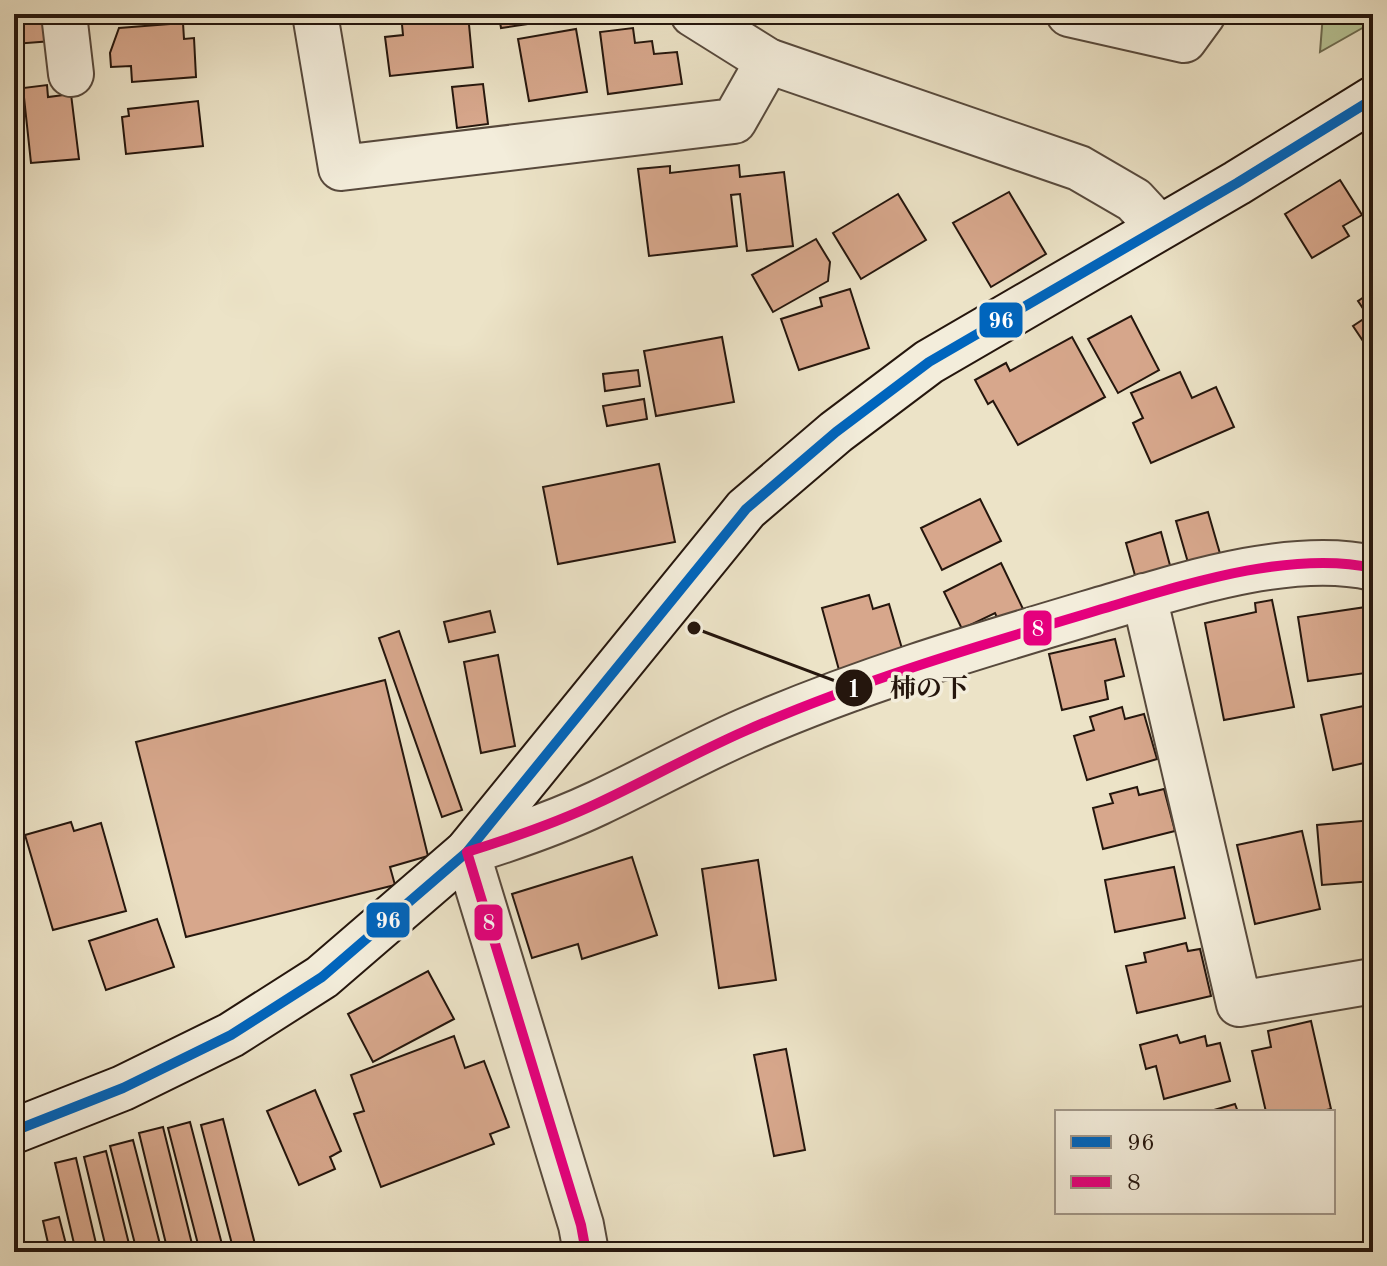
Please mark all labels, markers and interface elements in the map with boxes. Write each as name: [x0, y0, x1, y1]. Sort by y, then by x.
line badge: 96: [978, 301, 1024, 339]
text: 96: [988, 311, 1014, 333]
line badge: 8: [1022, 609, 1053, 647]
text: 8: [1032, 619, 1044, 641]
callout: 柿の下: [834, 663, 984, 713]
text: 柿の下: [890, 674, 968, 703]
text: 1: [847, 679, 861, 703]
line badge: 96: [365, 901, 411, 939]
line badge: 8: [473, 903, 504, 942]
text: 96: [375, 911, 401, 933]
text: 8: [483, 913, 495, 935]
legend: [1055, 1110, 1335, 1214]
text: 96: [1127, 1132, 1155, 1156]
text: 8: [1127, 1172, 1141, 1196]

